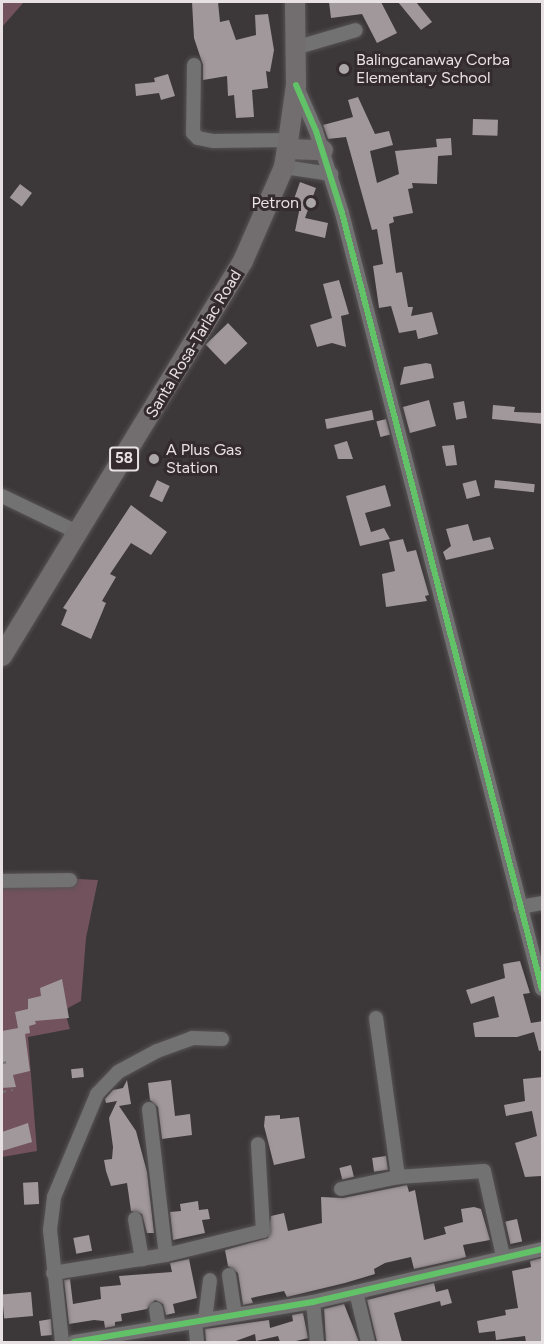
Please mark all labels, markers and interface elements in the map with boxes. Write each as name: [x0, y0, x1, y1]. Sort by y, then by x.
place label: Balingcanaway Corba Elementary School: [356, 50, 510, 88]
marker: Balingcanaway Corba Elementary School: [337, 62, 351, 76]
place label: Petron: [251, 193, 299, 213]
marker: Petron: [304, 196, 318, 210]
street label: Santa Rosa-Tarlac Road: [142, 267, 246, 421]
place label: A Plus Gas Station: [166, 440, 242, 478]
road number: 58: [109, 447, 139, 471]
marker: A Plus Gas Station: [147, 452, 161, 466]

